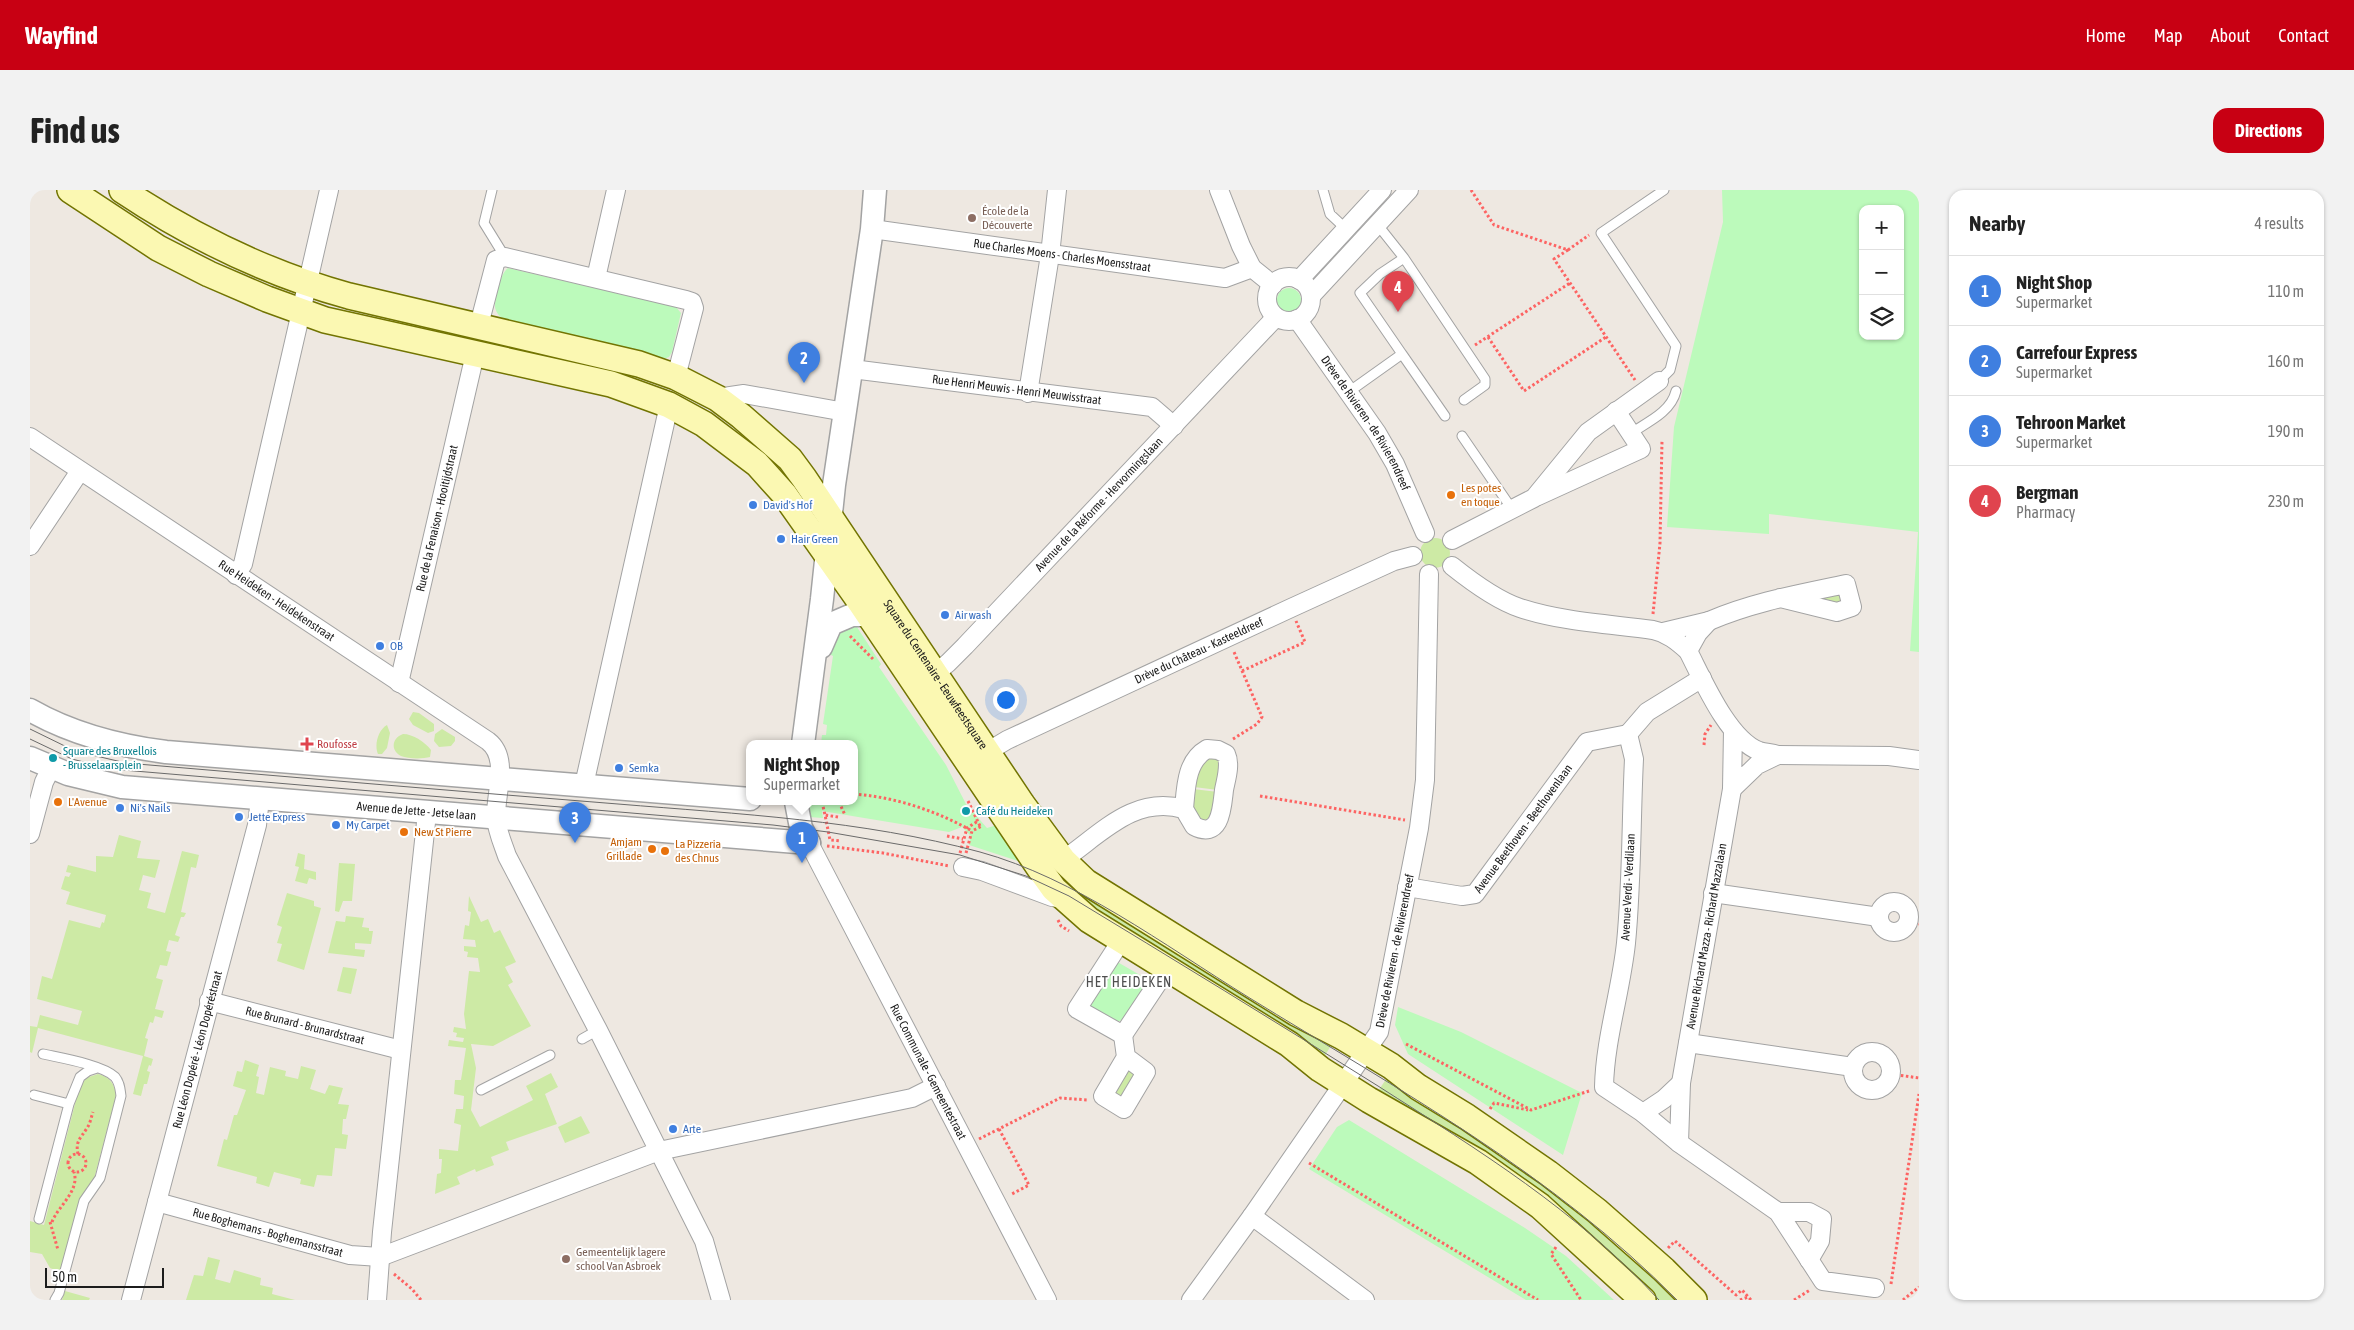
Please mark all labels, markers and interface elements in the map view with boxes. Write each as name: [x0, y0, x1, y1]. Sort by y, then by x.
text: Wayfind: [25, 22, 98, 49]
text: Home: [2086, 25, 2126, 46]
text: Map: [2154, 25, 2183, 46]
text: About: [2211, 25, 2250, 46]
text: Contact: [2278, 25, 2329, 46]
button: Directions: [2213, 108, 2324, 153]
text: Find us: [30, 110, 120, 150]
place label: École de la Découverte: [982, 204, 1032, 232]
map controls: [1859, 205, 1904, 340]
button: +: [1859, 205, 1904, 250]
text: Nearby: [1969, 211, 2025, 235]
marker: École de la Découverte: [966, 212, 978, 224]
text: 4 results: [2254, 214, 2304, 232]
street label: Rue Charles Moens - Charles Moensstraat: [973, 236, 1152, 275]
button: −: [1859, 250, 1904, 295]
pin: 4: [1382, 271, 1414, 312]
text: Night Shop: [2016, 271, 2092, 293]
text: 1: [1981, 282, 1989, 300]
text: 110 m: [2268, 282, 2304, 300]
text: Supermarket: [2016, 293, 2092, 311]
button: layers: [1859, 295, 1904, 340]
text: Carrefour Express: [2016, 341, 2137, 363]
pin: 2: [788, 342, 820, 383]
text: 2: [1981, 352, 1989, 370]
text: 160 m: [2268, 352, 2304, 370]
street label: Drève de Rivieren - de Rivierendreef: [1318, 353, 1413, 493]
text: Supermarket: [2016, 363, 2092, 381]
street label: Rue Henri Meuwis - Henri Meuwisstraat: [931, 372, 1103, 408]
text: Tehroon Market: [2016, 411, 2126, 433]
text: 3: [1981, 422, 1989, 440]
text: 190 m: [2268, 422, 2304, 440]
text: Supermarket: [2016, 433, 2092, 451]
street label: Avenue de la Réforme - Hervormingslaan: [1032, 434, 1166, 574]
street label: Rue de la Fenaison - Hooitijdstraat: [413, 443, 461, 593]
place label: Les potes en toque: [1461, 481, 1501, 509]
text: Bergman: [2016, 481, 2079, 503]
marker: Les potes en toque: [1445, 489, 1457, 501]
text: 4: [1981, 492, 1989, 510]
text: 230 m: [2268, 492, 2304, 510]
place label: David's Hof: [763, 498, 813, 512]
marker: David's Hof: [747, 499, 759, 511]
text: Pharmacy: [2016, 503, 2075, 521]
place label: Hair Green: [791, 532, 838, 546]
marker: Hair Green: [775, 533, 787, 545]
street label: Rue Heideken - Heidekenstraat: [216, 557, 338, 645]
street label: Square du Centenaire - Eeuwfeestsquare: [881, 597, 990, 752]
place label: Air wash: [955, 608, 992, 622]
marker: Air wash: [939, 609, 951, 621]
street label: Drève du Château - Kasteeldreef: [1132, 615, 1266, 687]
place label: OB: [390, 639, 403, 653]
marker: OB: [374, 640, 386, 652]
your location: [993, 687, 1019, 713]
place label: Roufosse: [317, 737, 357, 751]
marker: Roufosse: [301, 738, 313, 750]
popup: [746, 740, 858, 805]
place label: Square des Bruxellois - Brusselaarsplein: [63, 744, 157, 772]
marker: Square des Bruxellois - Brusselaarsplein: [47, 752, 59, 764]
text: Night Shop: [764, 753, 840, 775]
place label: Semka: [629, 761, 659, 775]
marker: Semka: [613, 762, 625, 774]
street label: Avenue Beethoven - Beethovenlaan: [1471, 762, 1575, 896]
text: Supermarket: [764, 775, 840, 793]
place label: L'Avenue: [68, 795, 107, 809]
marker: L'Avenue: [52, 796, 64, 808]
street label: Avenue de Jette - Jetse laan: [356, 799, 477, 823]
place label: Ni's Nails: [130, 801, 171, 815]
marker: Ni's Nails: [114, 802, 126, 814]
pin: 3: [559, 802, 591, 843]
place label: Café du Heideken: [976, 804, 1053, 818]
marker: Café du Heideken: [960, 805, 972, 817]
place label: Jette Express: [249, 810, 305, 824]
marker: Jette Express: [233, 811, 245, 823]
place label: My Carpet: [346, 818, 390, 832]
marker: My Carpet: [330, 819, 342, 831]
pin: 1: [786, 822, 818, 863]
place label: New St Pierre: [414, 825, 472, 839]
marker: New St Pierre: [398, 826, 410, 838]
street label: Avenue Verdi - Verdilaan: [1618, 833, 1638, 941]
place label: Amjam Grillade: [606, 835, 642, 863]
place label: La Pizzeria des Chnus: [675, 837, 721, 865]
street label: Avenue Richard Mazza - Richard Mazzalaan: [1683, 842, 1729, 1030]
marker: Amjam Grillade: [646, 843, 658, 855]
marker: La Pizzeria des Chnus: [659, 845, 671, 857]
street label: Drève de Rivieren - de Rivierendreef: [1373, 872, 1417, 1029]
street label: Rue Léon Dopéré - Léon Dopéréstraat: [170, 969, 225, 1130]
district label: HET HEIDEKEN: [1086, 974, 1172, 990]
street label: Rue Communale - Gemeentestraat: [887, 1002, 969, 1142]
street label: Rue Brunard - Brunardstraat: [244, 1004, 366, 1048]
place label: Arte: [683, 1122, 701, 1136]
marker: Arte: [667, 1123, 679, 1135]
street label: Rue Boghemans - Boghemansstraat: [191, 1205, 345, 1260]
place label: Gemeentelijk lagere school Van Asbroek: [576, 1245, 666, 1273]
marker: Gemeentelijk lagere school Van Asbroek: [560, 1253, 572, 1265]
scale bar: [45, 1265, 164, 1288]
text: 50 m: [52, 1269, 77, 1285]

